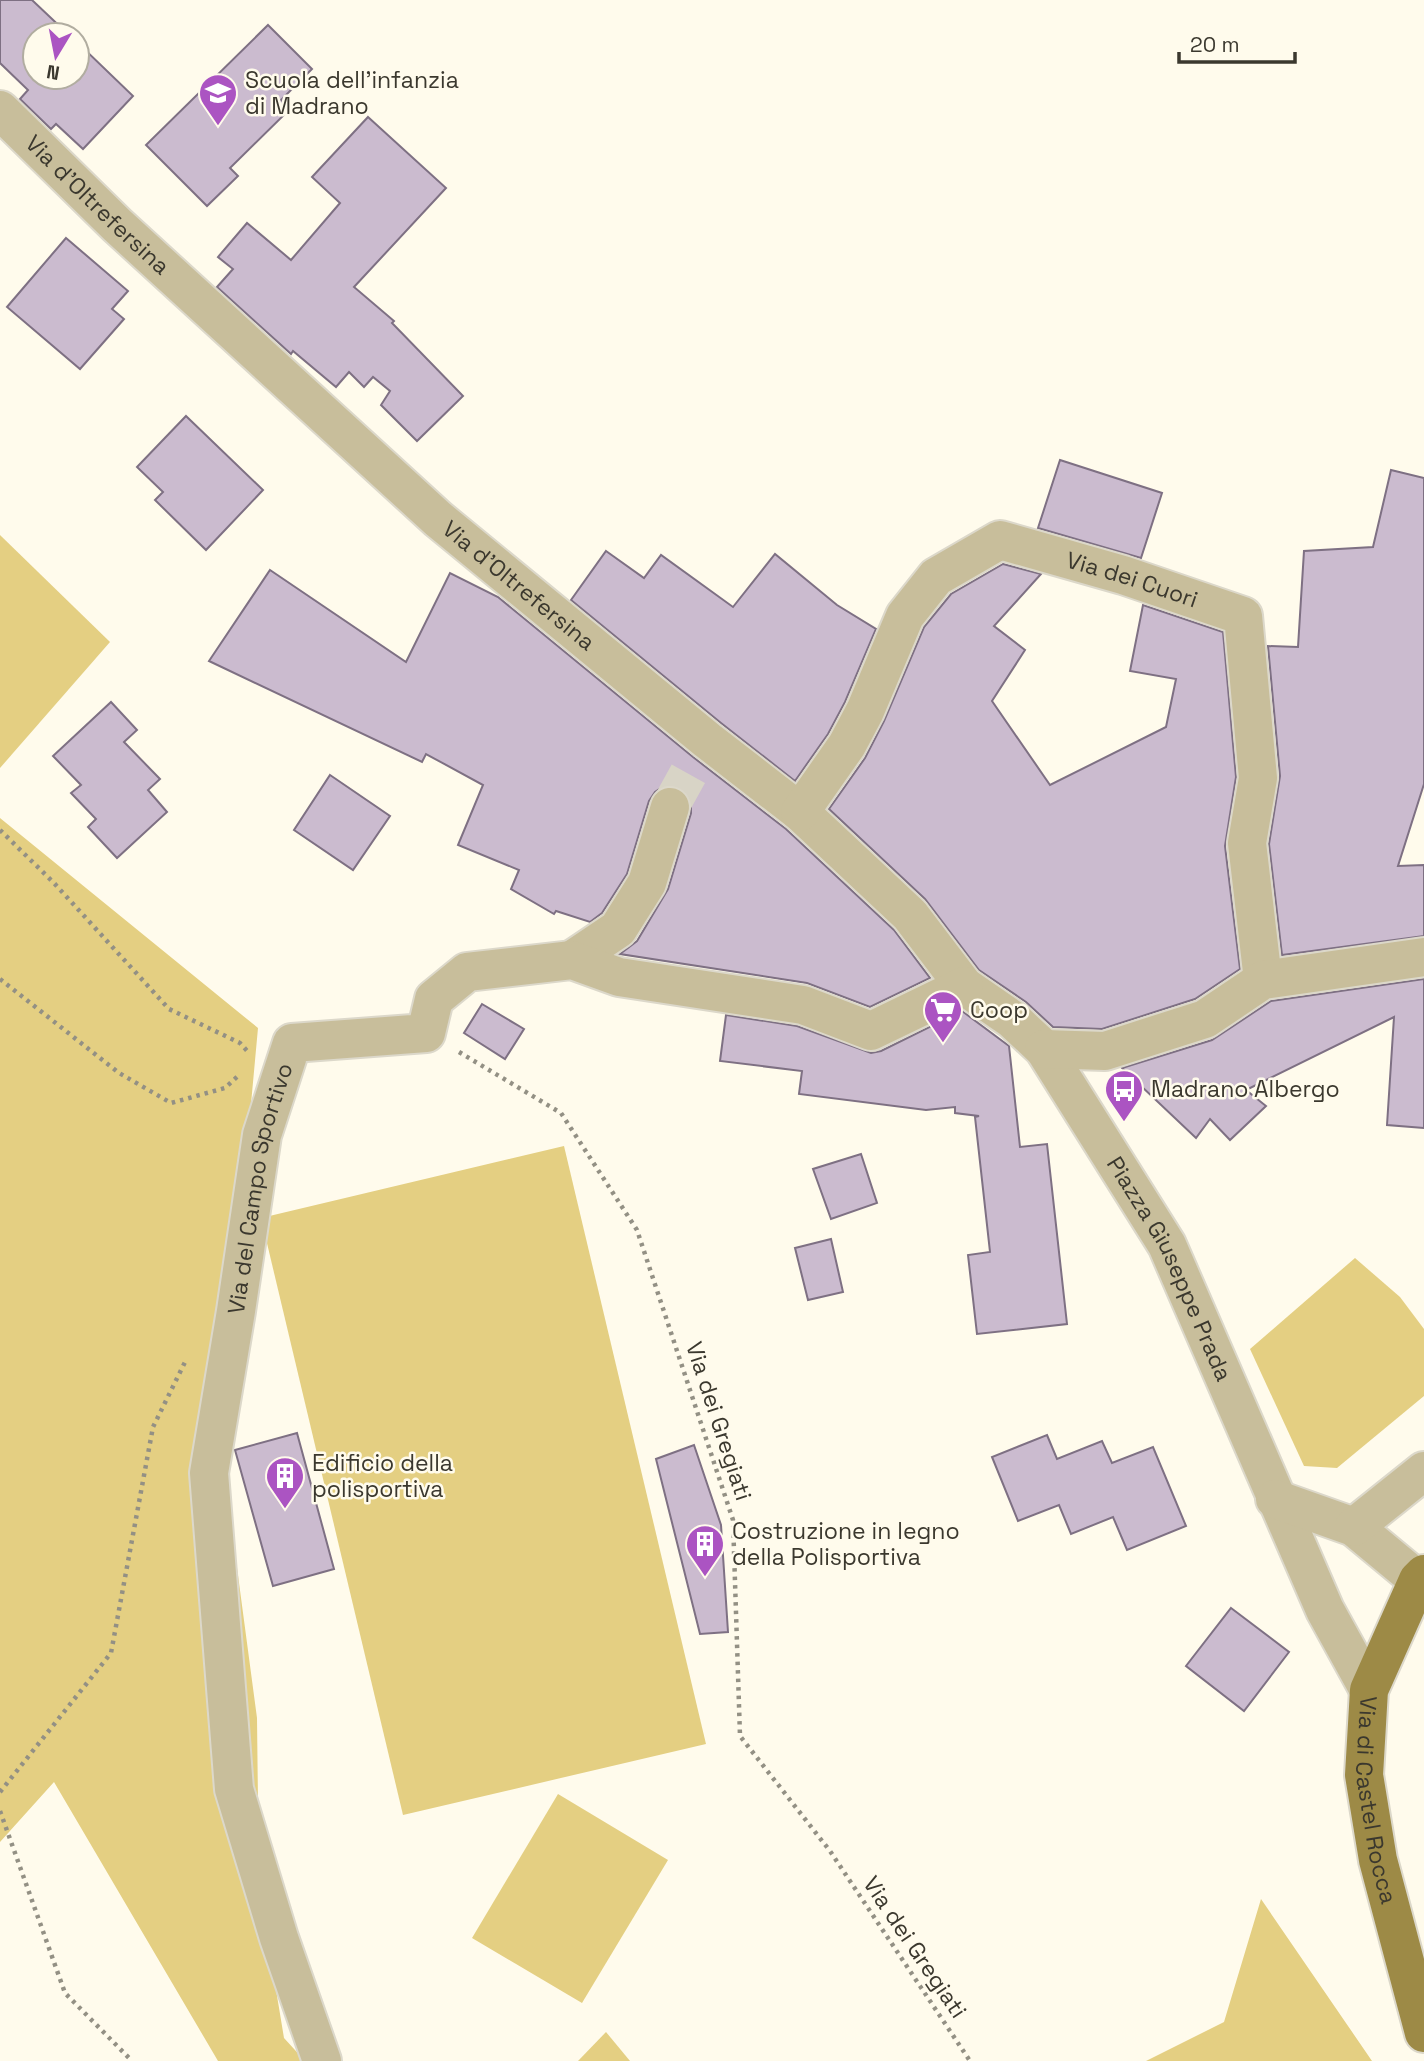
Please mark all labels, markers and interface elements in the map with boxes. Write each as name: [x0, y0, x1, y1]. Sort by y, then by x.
north arrow: [21, 21, 91, 91]
scale bar: [1179, 21, 1294, 65]
text: 20 m: [1190, 31, 1240, 58]
text: N: [45, 59, 62, 86]
place label: Scuola dell'infanzia di Madrano: [245, 65, 459, 121]
school or university icon: Scuola dell'infanzia di Madrano: [197, 72, 239, 127]
street label: Via d'Oltrefersina: [19, 128, 176, 281]
street label: Via d'Oltrefersina: [436, 514, 602, 657]
street label: Via dei Cuori: [1063, 545, 1202, 614]
supermarket icon: Coop: [922, 989, 964, 1044]
place label: Coop: [970, 995, 1028, 1025]
street label: Via del Campo Sportivo: [221, 1059, 299, 1316]
bus stop icon: Madrano Albergo: [1103, 1068, 1145, 1123]
place label: Madrano Albergo: [1151, 1074, 1340, 1104]
street label: Piazza Giuseppe Prada: [1100, 1151, 1239, 1386]
street label: Via dei Gregiati: [679, 1338, 759, 1504]
place label: Edificio della polisportiva: [312, 1448, 453, 1504]
building icon: Edificio della polisportiva: [264, 1455, 306, 1510]
place label: Costruzione in legno della Polisportiva: [732, 1516, 960, 1572]
building icon: Costruzione in legno della Polisportiva: [684, 1523, 726, 1578]
street label: Via di Castel Rocca: [1349, 1695, 1404, 1907]
street label: Via dei Gregiati: [856, 1870, 974, 2024]

